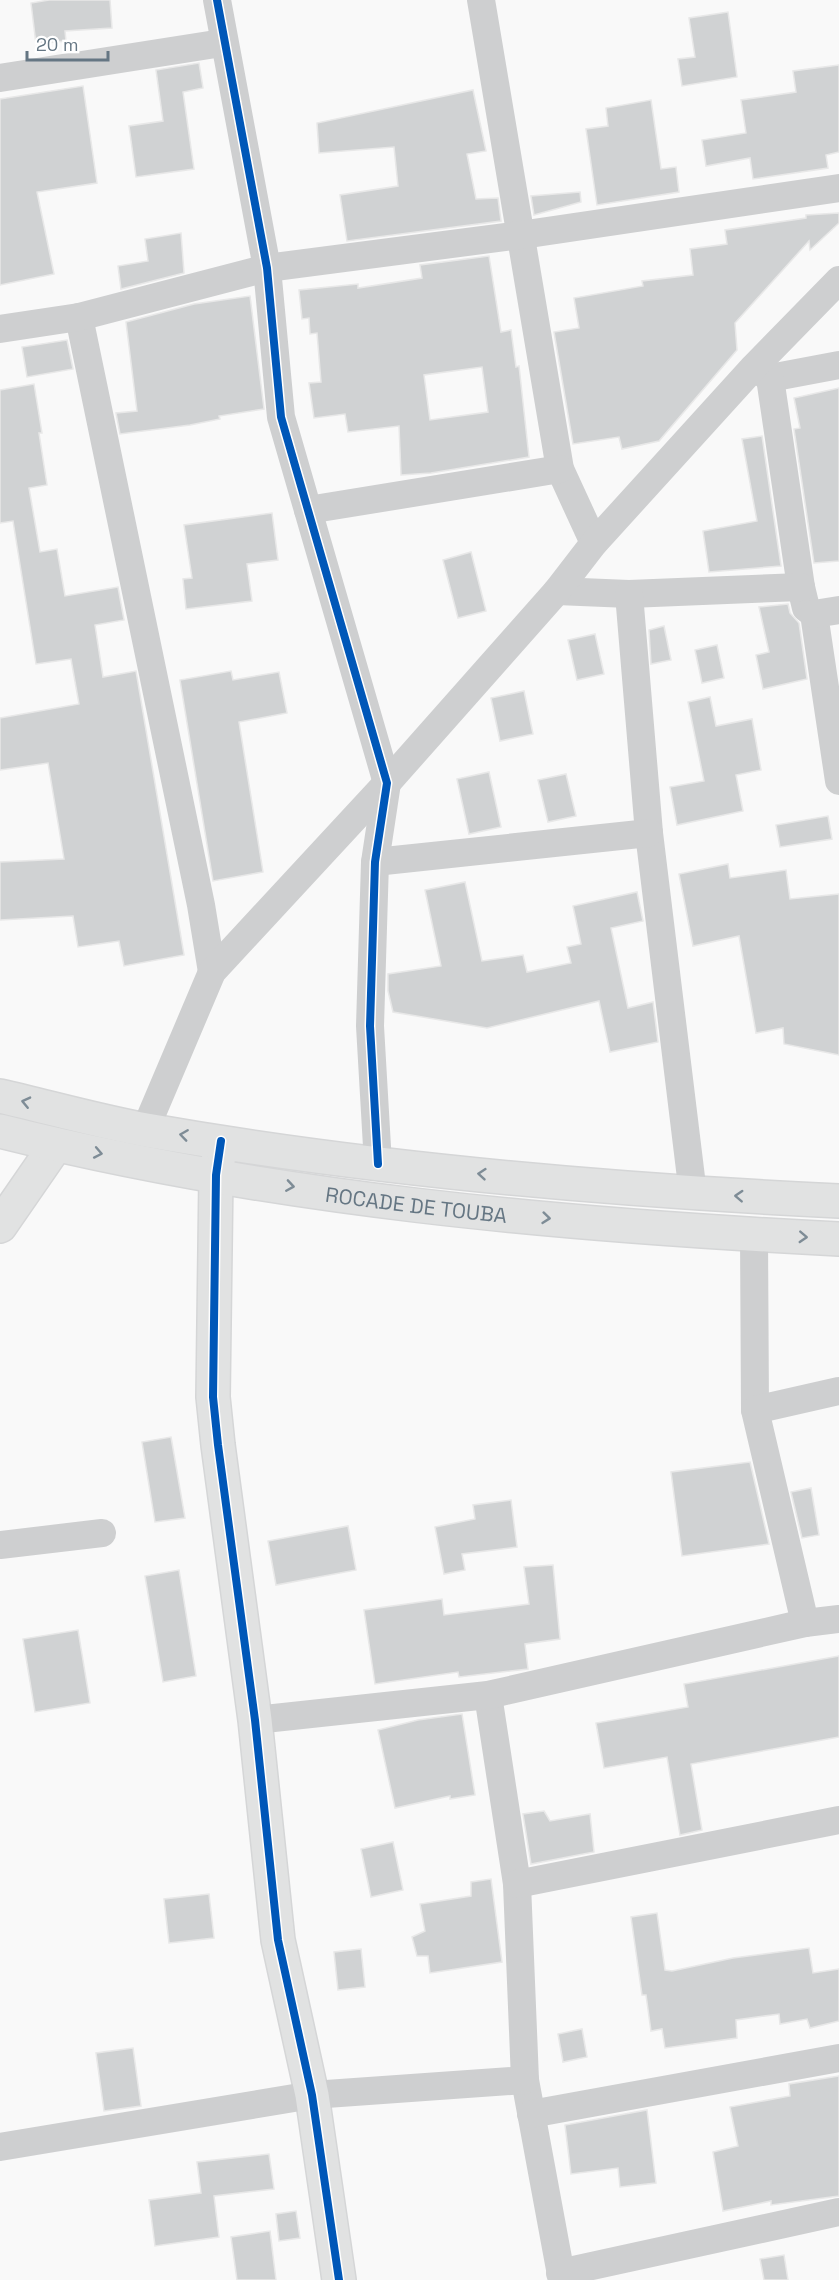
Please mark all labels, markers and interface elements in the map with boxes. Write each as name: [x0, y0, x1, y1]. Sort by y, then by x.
scale bar: [27, 24, 108, 62]
text: 20 m: [36, 33, 79, 56]
one-way arrow: [21, 1097, 31, 1110]
one-way arrow: [180, 1130, 189, 1142]
one-way arrow: [93, 1147, 103, 1159]
one-way arrow: [477, 1168, 486, 1181]
one-way arrow: [286, 1180, 295, 1192]
street label: ROCADE DE TOUBA: [324, 1180, 508, 1229]
one-way arrow: [734, 1190, 743, 1203]
one-way arrow: [542, 1211, 551, 1224]
one-way arrow: [799, 1231, 808, 1244]

